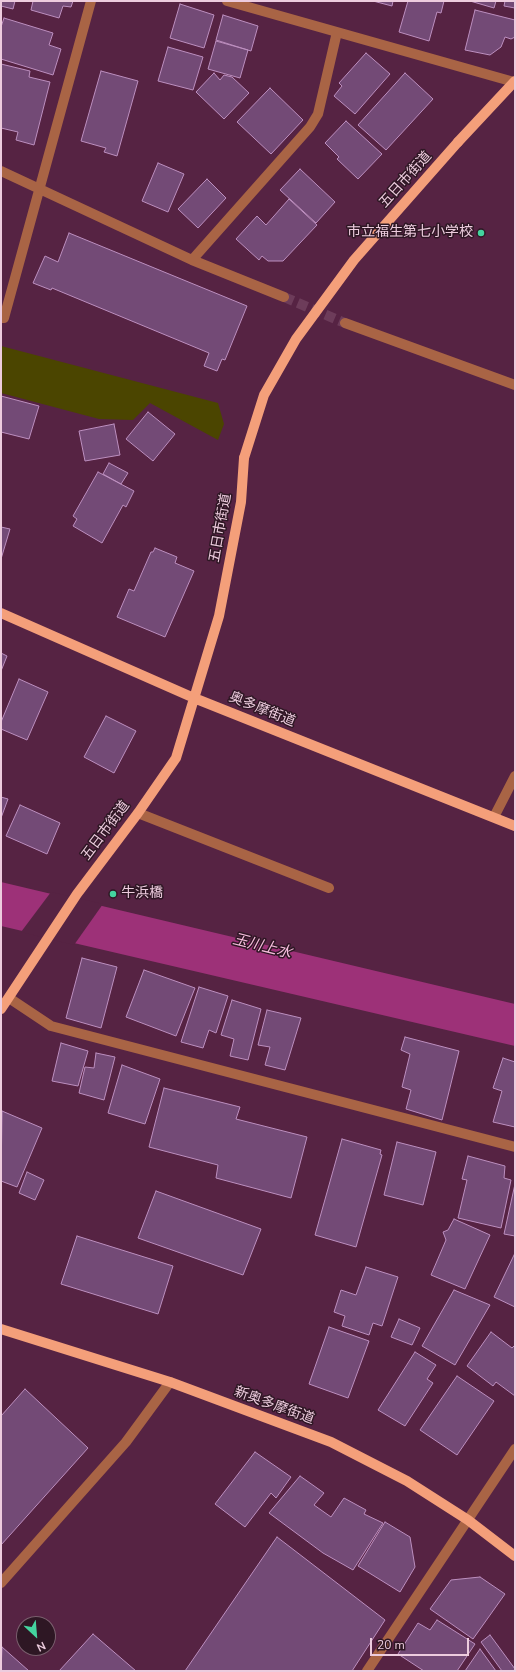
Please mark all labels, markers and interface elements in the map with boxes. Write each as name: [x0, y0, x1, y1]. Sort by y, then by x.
street label: 五日市街道: [376, 148, 436, 212]
place label: 市立福生第七小学校: [347, 225, 473, 241]
marker: 市立福生第七小学校: [476, 228, 486, 238]
street label: 五日市街道: [207, 492, 235, 564]
street label: 奥多摩街道: [226, 689, 298, 731]
street label: 五日市街道: [78, 798, 134, 864]
place label: 牛浜橋: [121, 886, 163, 902]
marker: 牛浜橋: [108, 889, 118, 899]
water label: 玉川上水: [231, 931, 293, 963]
street label: 新奥多摩街道: [232, 1384, 316, 1428]
north arrow: [16, 1616, 56, 1656]
scale bar: [372, 1630, 471, 1656]
text: 20 m: [377, 1637, 405, 1653]
text: N: [34, 1638, 48, 1655]

